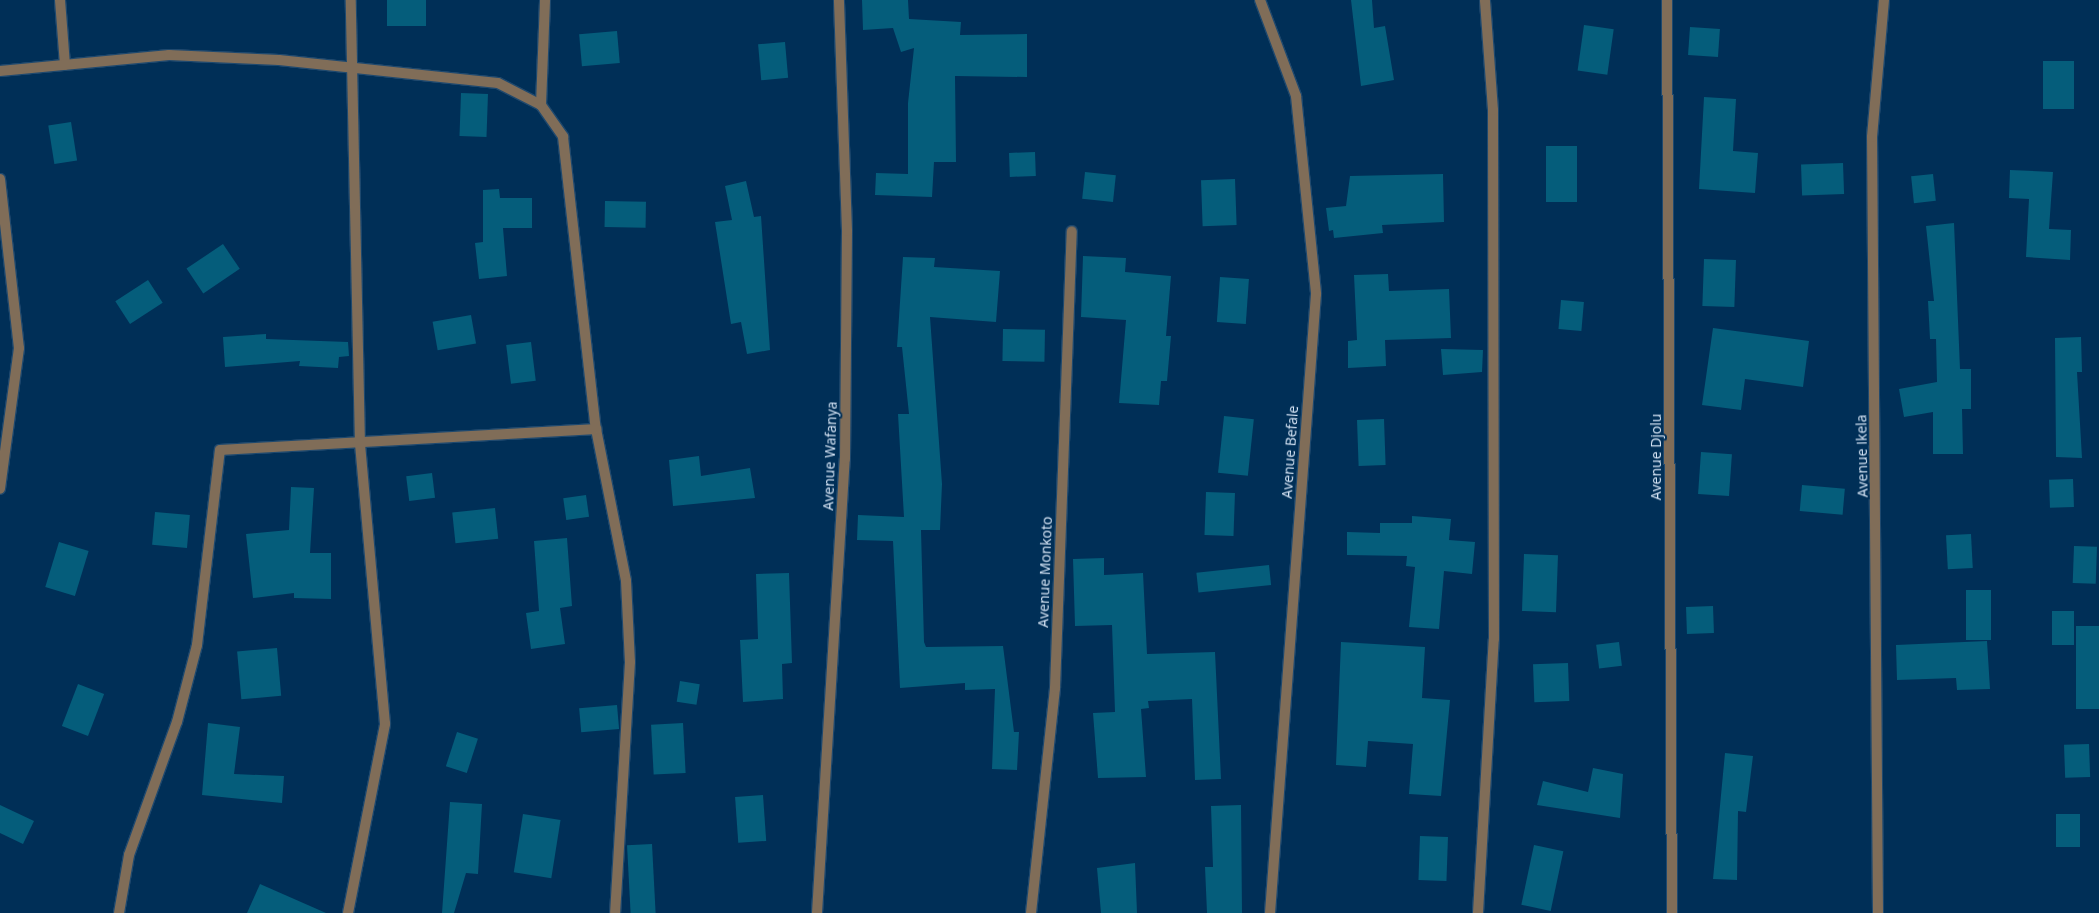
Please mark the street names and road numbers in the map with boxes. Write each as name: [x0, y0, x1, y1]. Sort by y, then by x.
street label: Avenue Wafanya: [820, 401, 840, 511]
street label: Avenue Befale: [1278, 405, 1302, 499]
street label: Avenue Djolu: [1648, 414, 1664, 500]
street label: Avenue Ikela: [1853, 414, 1871, 498]
street label: Avenue Monkoto: [1035, 516, 1055, 628]

